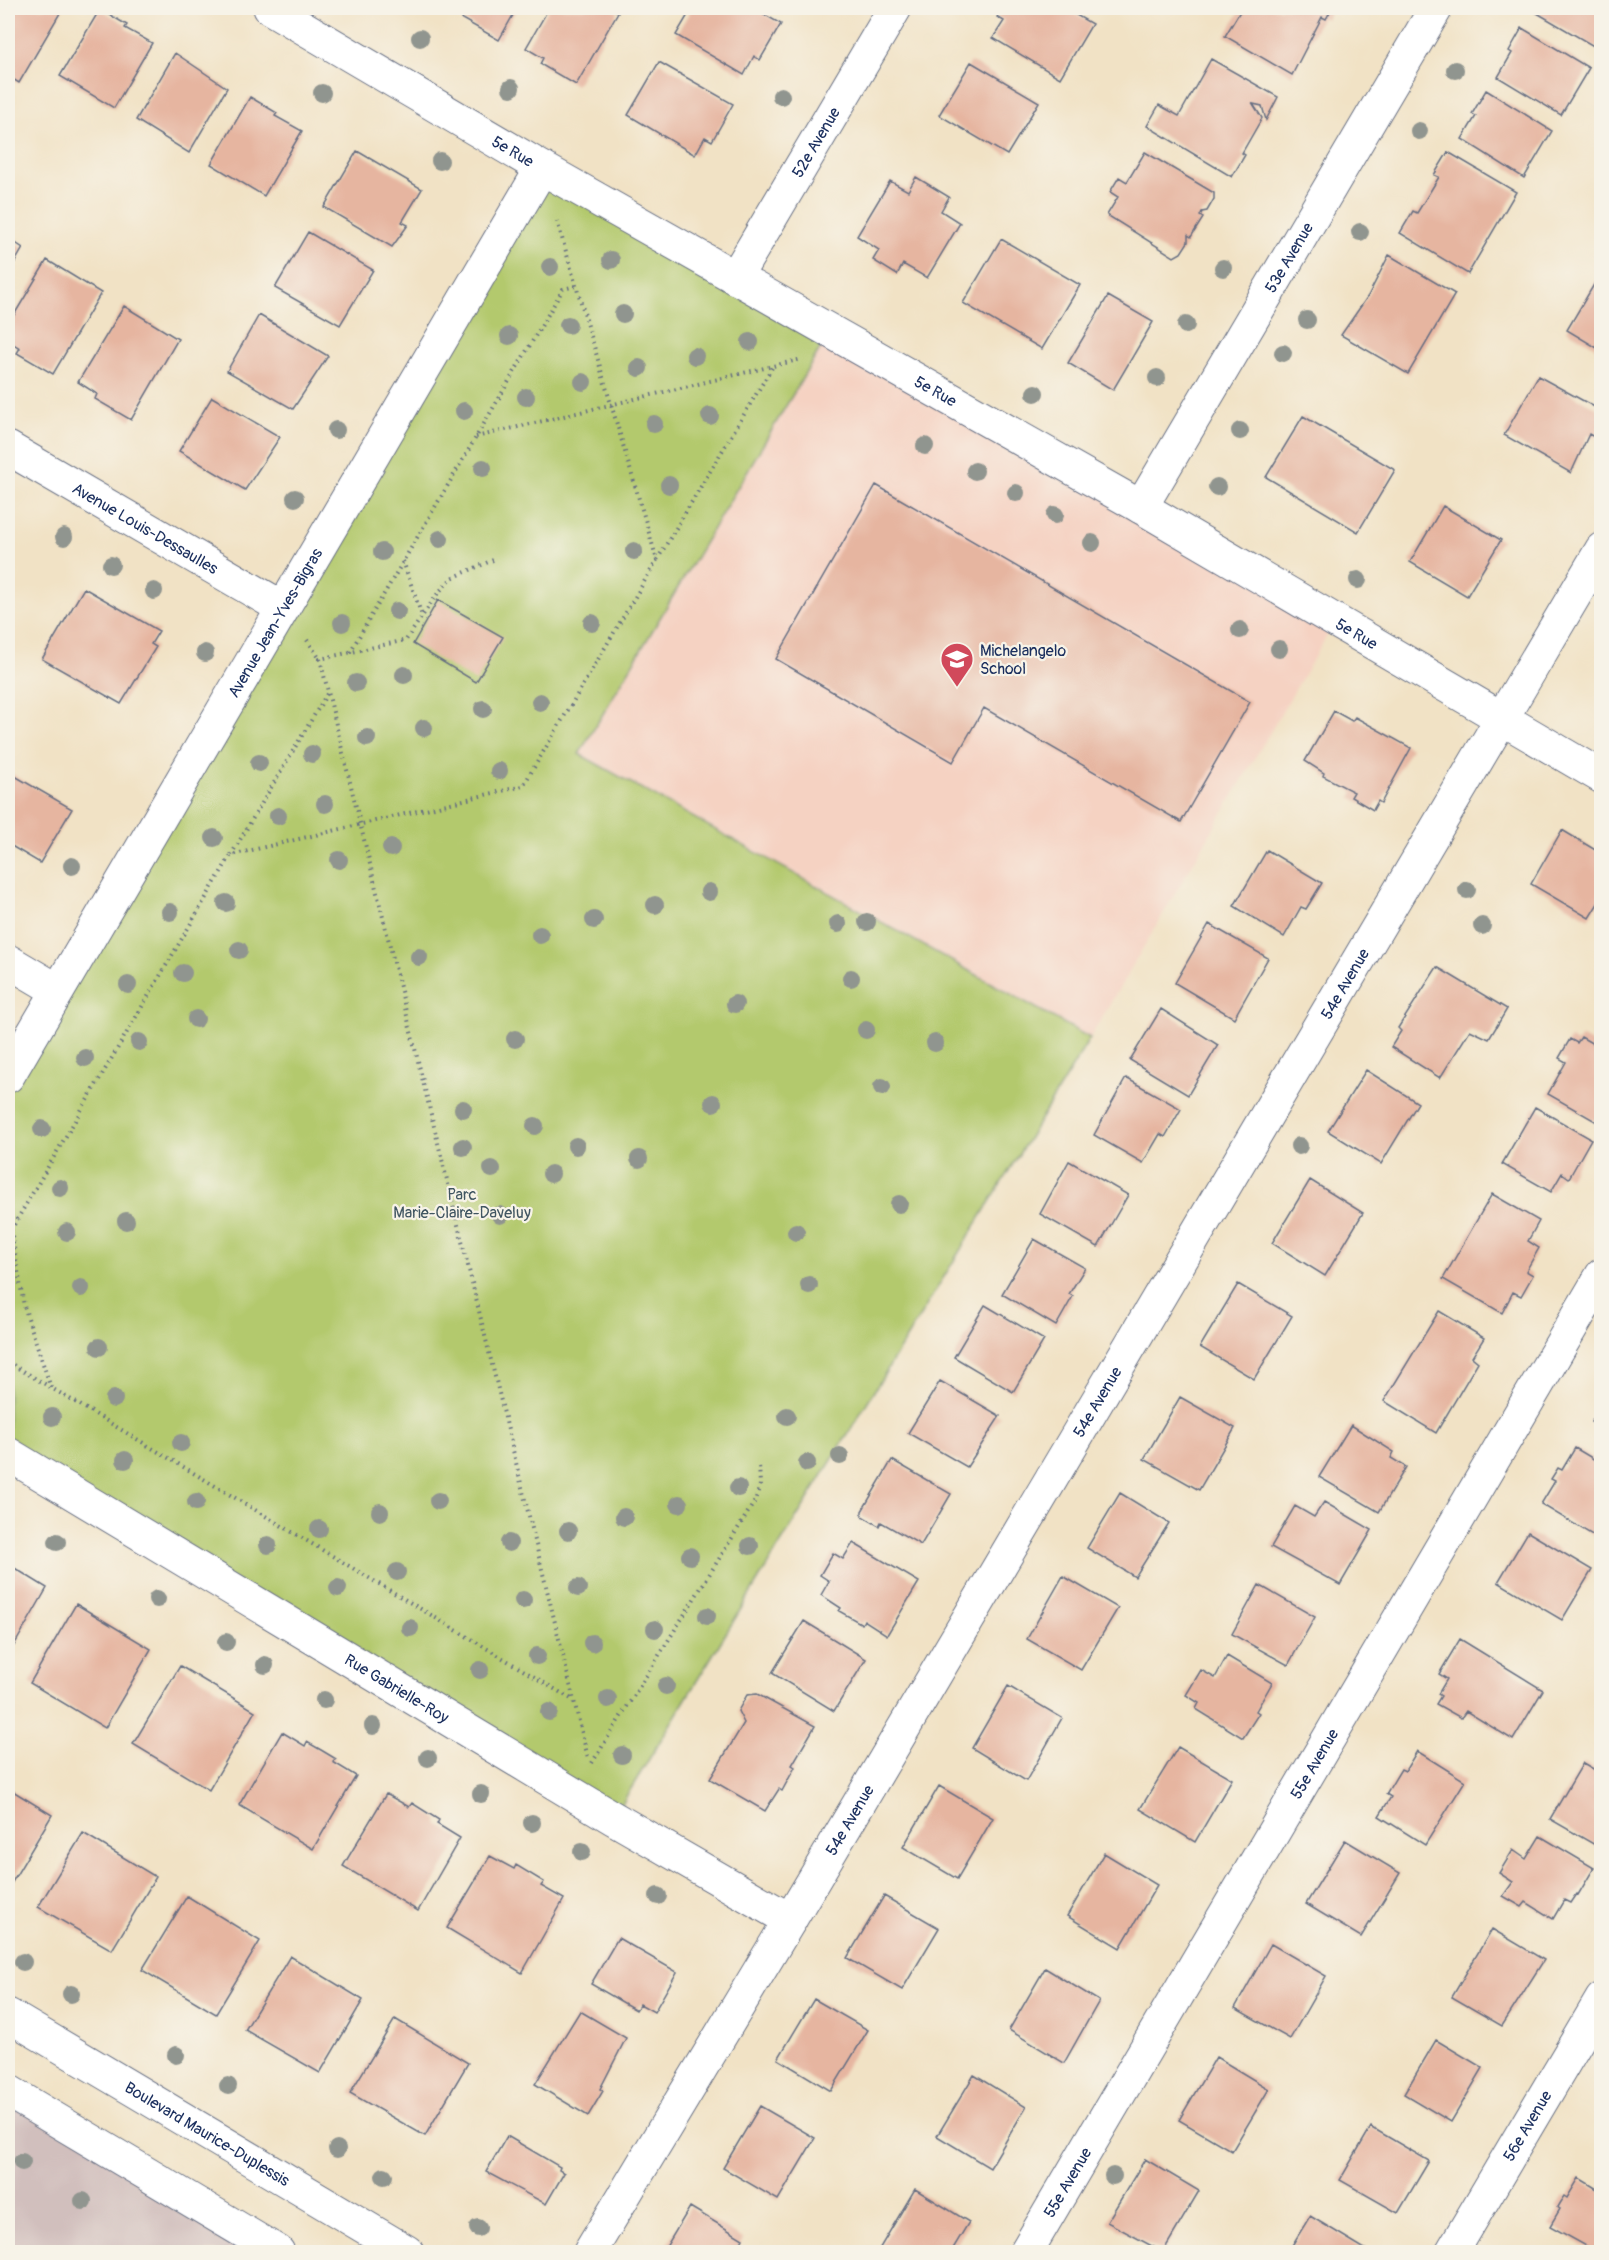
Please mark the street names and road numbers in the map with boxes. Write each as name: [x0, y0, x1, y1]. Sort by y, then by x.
street label: 52e Avenue: [788, 104, 845, 181]
street label: 5e Rue: [488, 132, 537, 172]
street label: 53e Avenue: [1261, 219, 1318, 297]
street label: 5e Rue: [911, 372, 960, 412]
street label: Avenue Louis-Dessaulles: [68, 479, 221, 579]
street label: Avenue Jean-Yves-Bigras: [224, 545, 327, 701]
street label: 5e Rue: [1332, 614, 1381, 654]
street label: 54e Avenue: [1317, 945, 1374, 1023]
street label: 54e Avenue: [1069, 1363, 1127, 1441]
street label: Rue Gabrielle-Roy: [341, 1650, 452, 1728]
street label: 55e Avenue: [1286, 1725, 1343, 1803]
street label: 54e Avenue: [822, 1781, 879, 1859]
street label: Boulevard Maurice-Duplessis: [121, 2078, 293, 2191]
street label: 56e Avenue: [1499, 2087, 1557, 2165]
street label: 55e Avenue: [1040, 2144, 1096, 2221]

